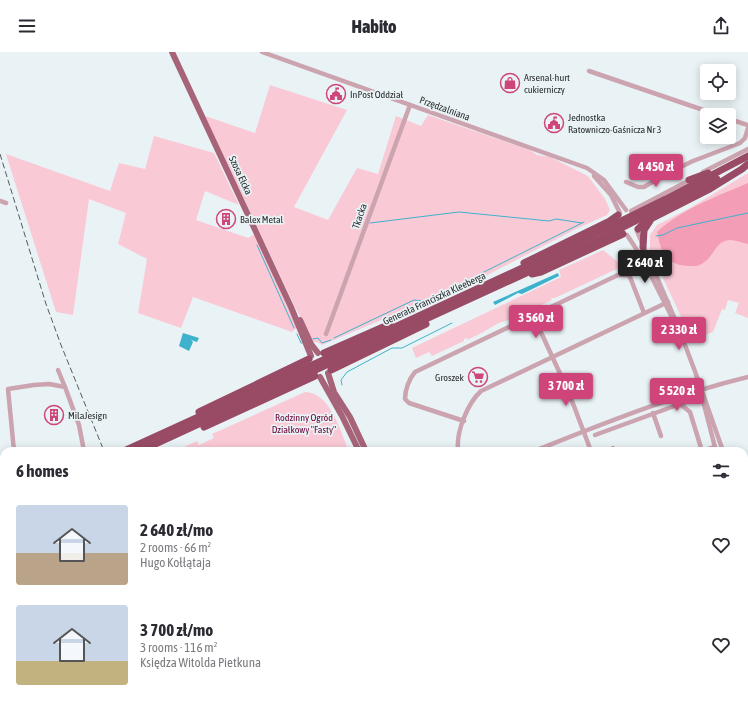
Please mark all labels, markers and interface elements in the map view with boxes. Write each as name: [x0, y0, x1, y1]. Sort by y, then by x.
icon: menu: [16, 15, 38, 37]
icon: share: [710, 15, 732, 37]
text: Habito: [352, 16, 396, 37]
map controls: [700, 64, 736, 144]
button: locate: [700, 64, 736, 100]
shop icon: Arsenal-hurt cukierniczy: [499, 72, 521, 94]
place label: Arsenal-hurt cukierniczy: [524, 72, 570, 95]
public building icon: InPost Oddział: [325, 83, 347, 105]
place label: InPost Oddział: [350, 89, 404, 100]
street label: Przędzalniana: [418, 94, 472, 123]
button: layers: [700, 108, 736, 144]
public building icon: Jednostka Ratowniczo-Gaśnicza Nr 3: [543, 112, 565, 134]
place label: Jednostka Ratowniczo-Gaśnicza Nr 3: [568, 112, 662, 135]
street label: Szosa Ełcka: [227, 154, 254, 197]
pin: 4 450 zł: [615, 154, 697, 188]
text: 4 450 zł: [638, 159, 674, 174]
street label: Tkacka: [350, 202, 369, 230]
building icon: Balex Metal: [215, 208, 237, 230]
place label: Balex Metal: [240, 214, 284, 225]
pin: 2 640 zł: [604, 250, 686, 284]
text: 2 640 zł: [627, 255, 663, 270]
street label: Generała Franciszka Kleeberga: [381, 270, 488, 327]
pin: 3 560 zł: [495, 305, 577, 339]
text: 3 560 zł: [518, 310, 554, 325]
pin: 2 330 zł: [638, 317, 720, 351]
text: 2 330 zł: [661, 322, 697, 337]
supermarket icon: Groszek: [467, 366, 489, 388]
place label: Groszek: [435, 372, 465, 383]
pin: 3 700 zł: [525, 373, 607, 407]
text: 3 700 zł: [548, 378, 584, 393]
pin: 5 520 zł: [636, 378, 718, 412]
text: 5 520 zł: [659, 383, 695, 398]
building icon: MilaJesign: [43, 404, 65, 426]
place label: MilaJesign: [68, 410, 107, 421]
park label: Rodzinny Ogród Działkowy "Fasty": [272, 412, 336, 435]
icon: filters: [710, 460, 732, 482]
text: 6 homes: [16, 461, 69, 481]
text: 2 640 zł/mo: [140, 520, 213, 540]
icon: home: [48, 521, 96, 569]
icon: heart: [710, 534, 732, 556]
text: 2 rooms · 66 m²: [140, 540, 211, 555]
text: Hugo Kołłątaja: [140, 555, 211, 570]
text: 3 700 zł/mo: [140, 620, 213, 640]
icon: home: [48, 621, 96, 669]
icon: heart: [710, 634, 732, 656]
text: 3 rooms · 116 m²: [140, 640, 217, 655]
text: Księdza Witolda Pietkuna: [140, 655, 261, 670]

